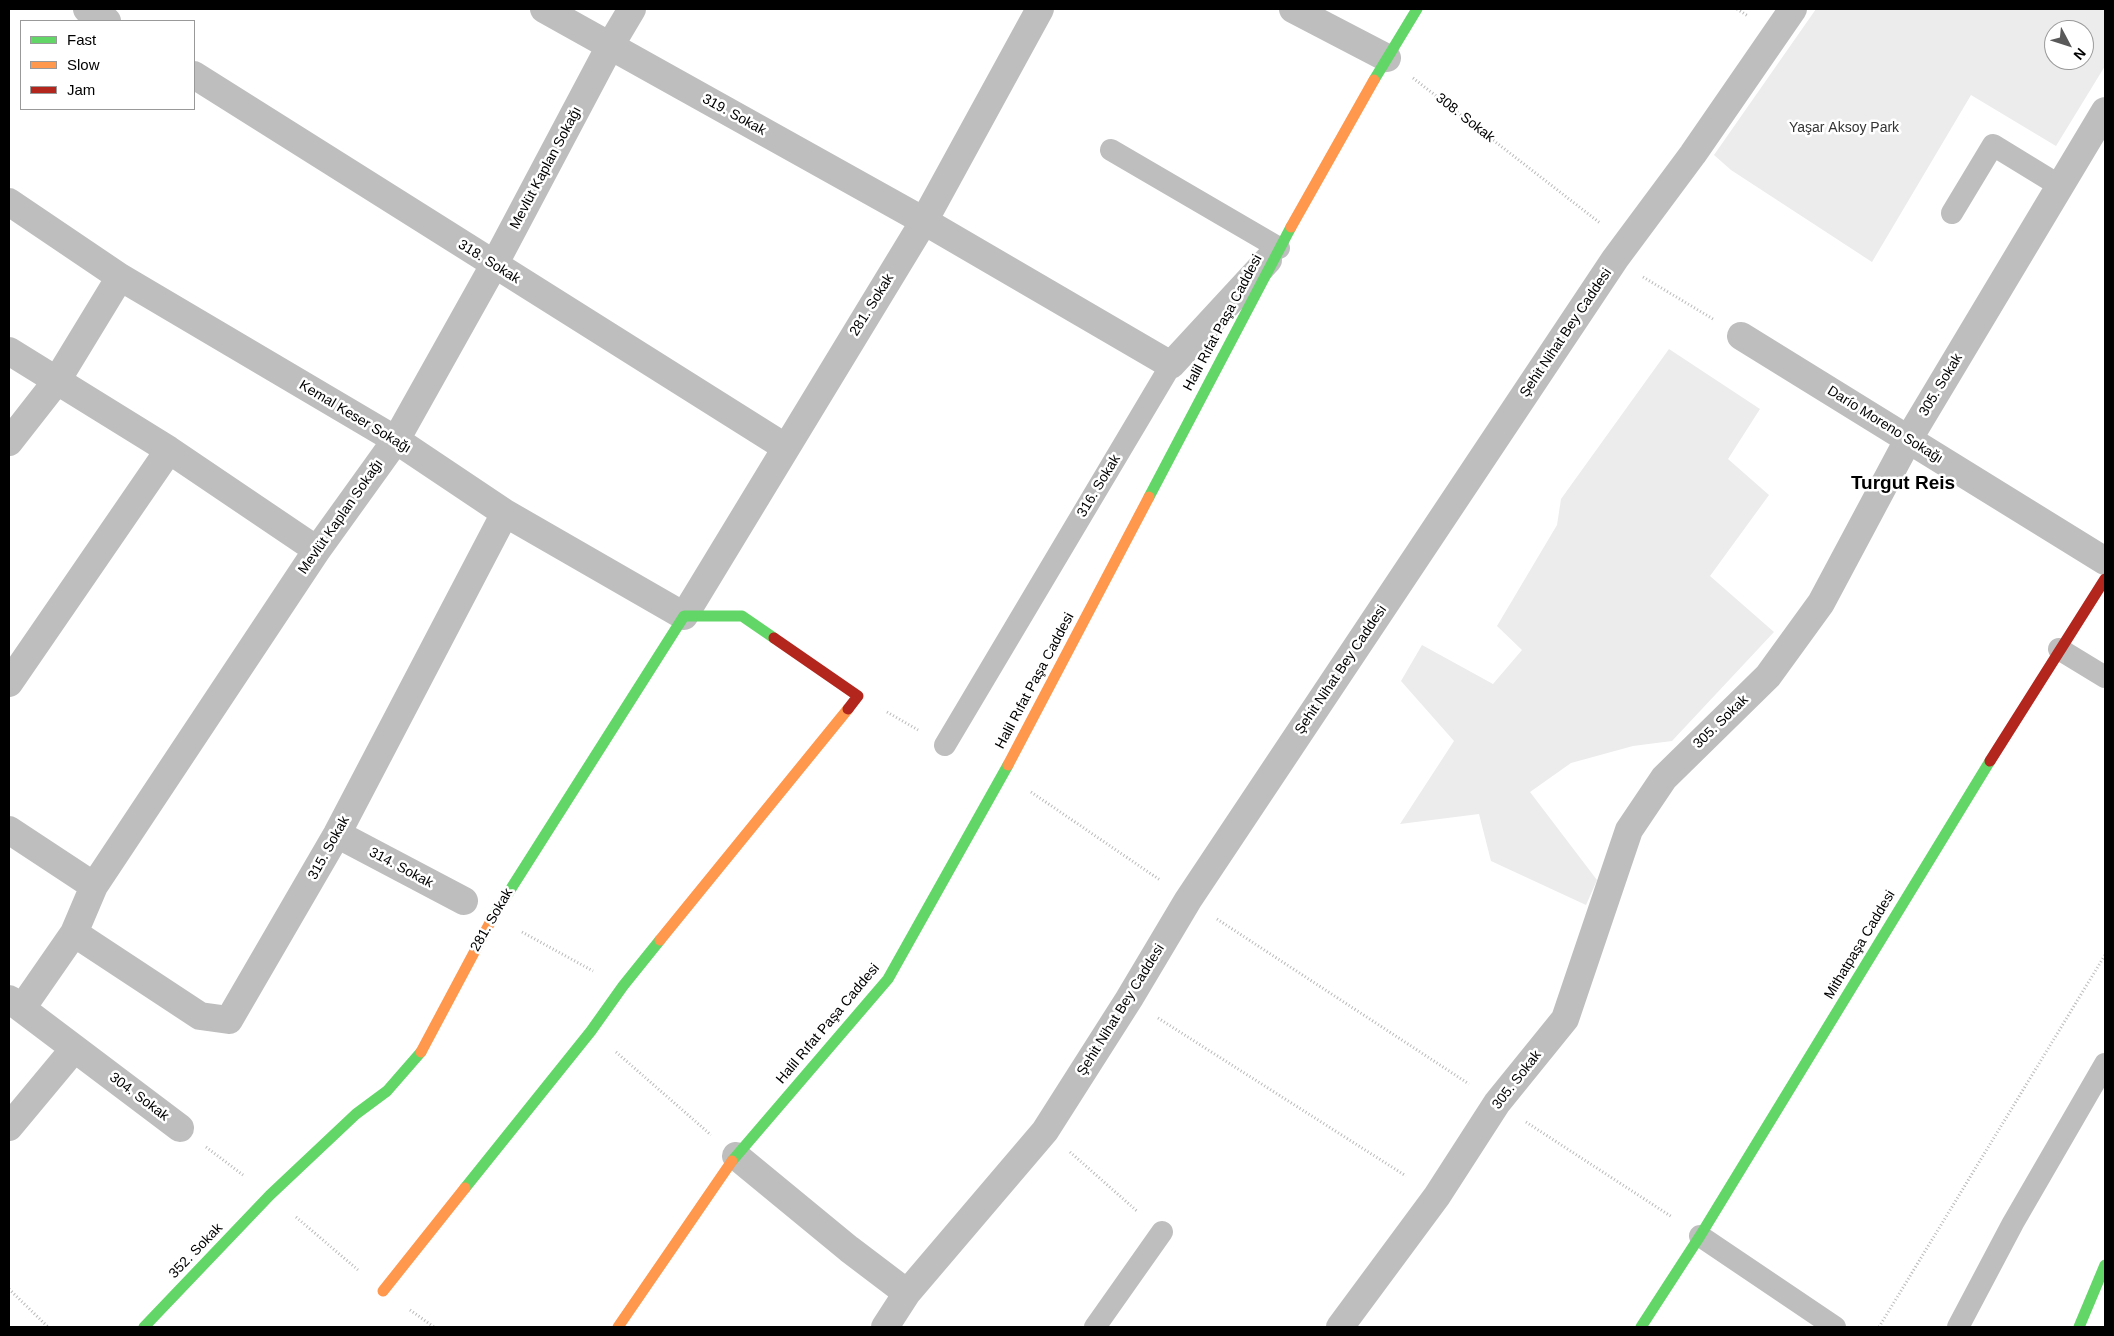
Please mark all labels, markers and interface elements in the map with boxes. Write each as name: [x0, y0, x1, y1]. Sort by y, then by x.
legend: [20, 20, 195, 110]
north arrow: [2044, 20, 2094, 70]
text: Fast: [67, 31, 96, 48]
text: N: [2070, 45, 2089, 63]
text: Slow: [67, 56, 100, 73]
text: Jam: [67, 81, 95, 98]
street label: 308. Sokak: [1432, 90, 1498, 146]
street label: 319. Sokak: [699, 91, 769, 139]
street label: Mevlüt Kaplan Sokağı: [507, 104, 585, 232]
park label: Yaşar Aksoy Park: [1789, 120, 1899, 136]
street label: 318. Sokak: [455, 236, 523, 288]
street label: Halil Rıfat Paşa Caddesi: [1180, 252, 1266, 394]
street label: Şehit Nihat Bey Caddesi: [1517, 265, 1615, 401]
street label: 281. Sokak: [846, 271, 898, 339]
street label: 305. Sokak: [1916, 351, 1966, 419]
street label: Kemal Keser Sokağı: [296, 377, 414, 457]
street label: Darío Moreno Sokağı: [1824, 383, 1946, 467]
street label: 316. Sokak: [1074, 452, 1124, 520]
street label: Mevlüt Kaplan Sokağı: [295, 456, 387, 578]
district label: Turgut Reis: [1851, 473, 1955, 495]
street label: Şehit Nihat Bey Caddesi: [1292, 602, 1390, 738]
street label: Halil Rıfat Paşa Caddesi: [992, 610, 1078, 752]
street label: 305. Sokak: [1690, 692, 1752, 752]
street label: 315. Sokak: [305, 813, 353, 883]
street label: 314. Sokak: [366, 844, 436, 892]
street label: 281. Sokak: [467, 885, 517, 955]
street label: Mithatpaşa Caddesi: [1821, 888, 1899, 1002]
street label: Şehit Nihat Bey Caddesi: [1074, 941, 1168, 1079]
street label: Halil Rıfat Paşa Caddesi: [773, 960, 883, 1088]
street label: 305. Sokak: [1489, 1047, 1545, 1113]
street label: 304. Sokak: [106, 1069, 172, 1125]
street label: 352. Sokak: [166, 1220, 226, 1282]

